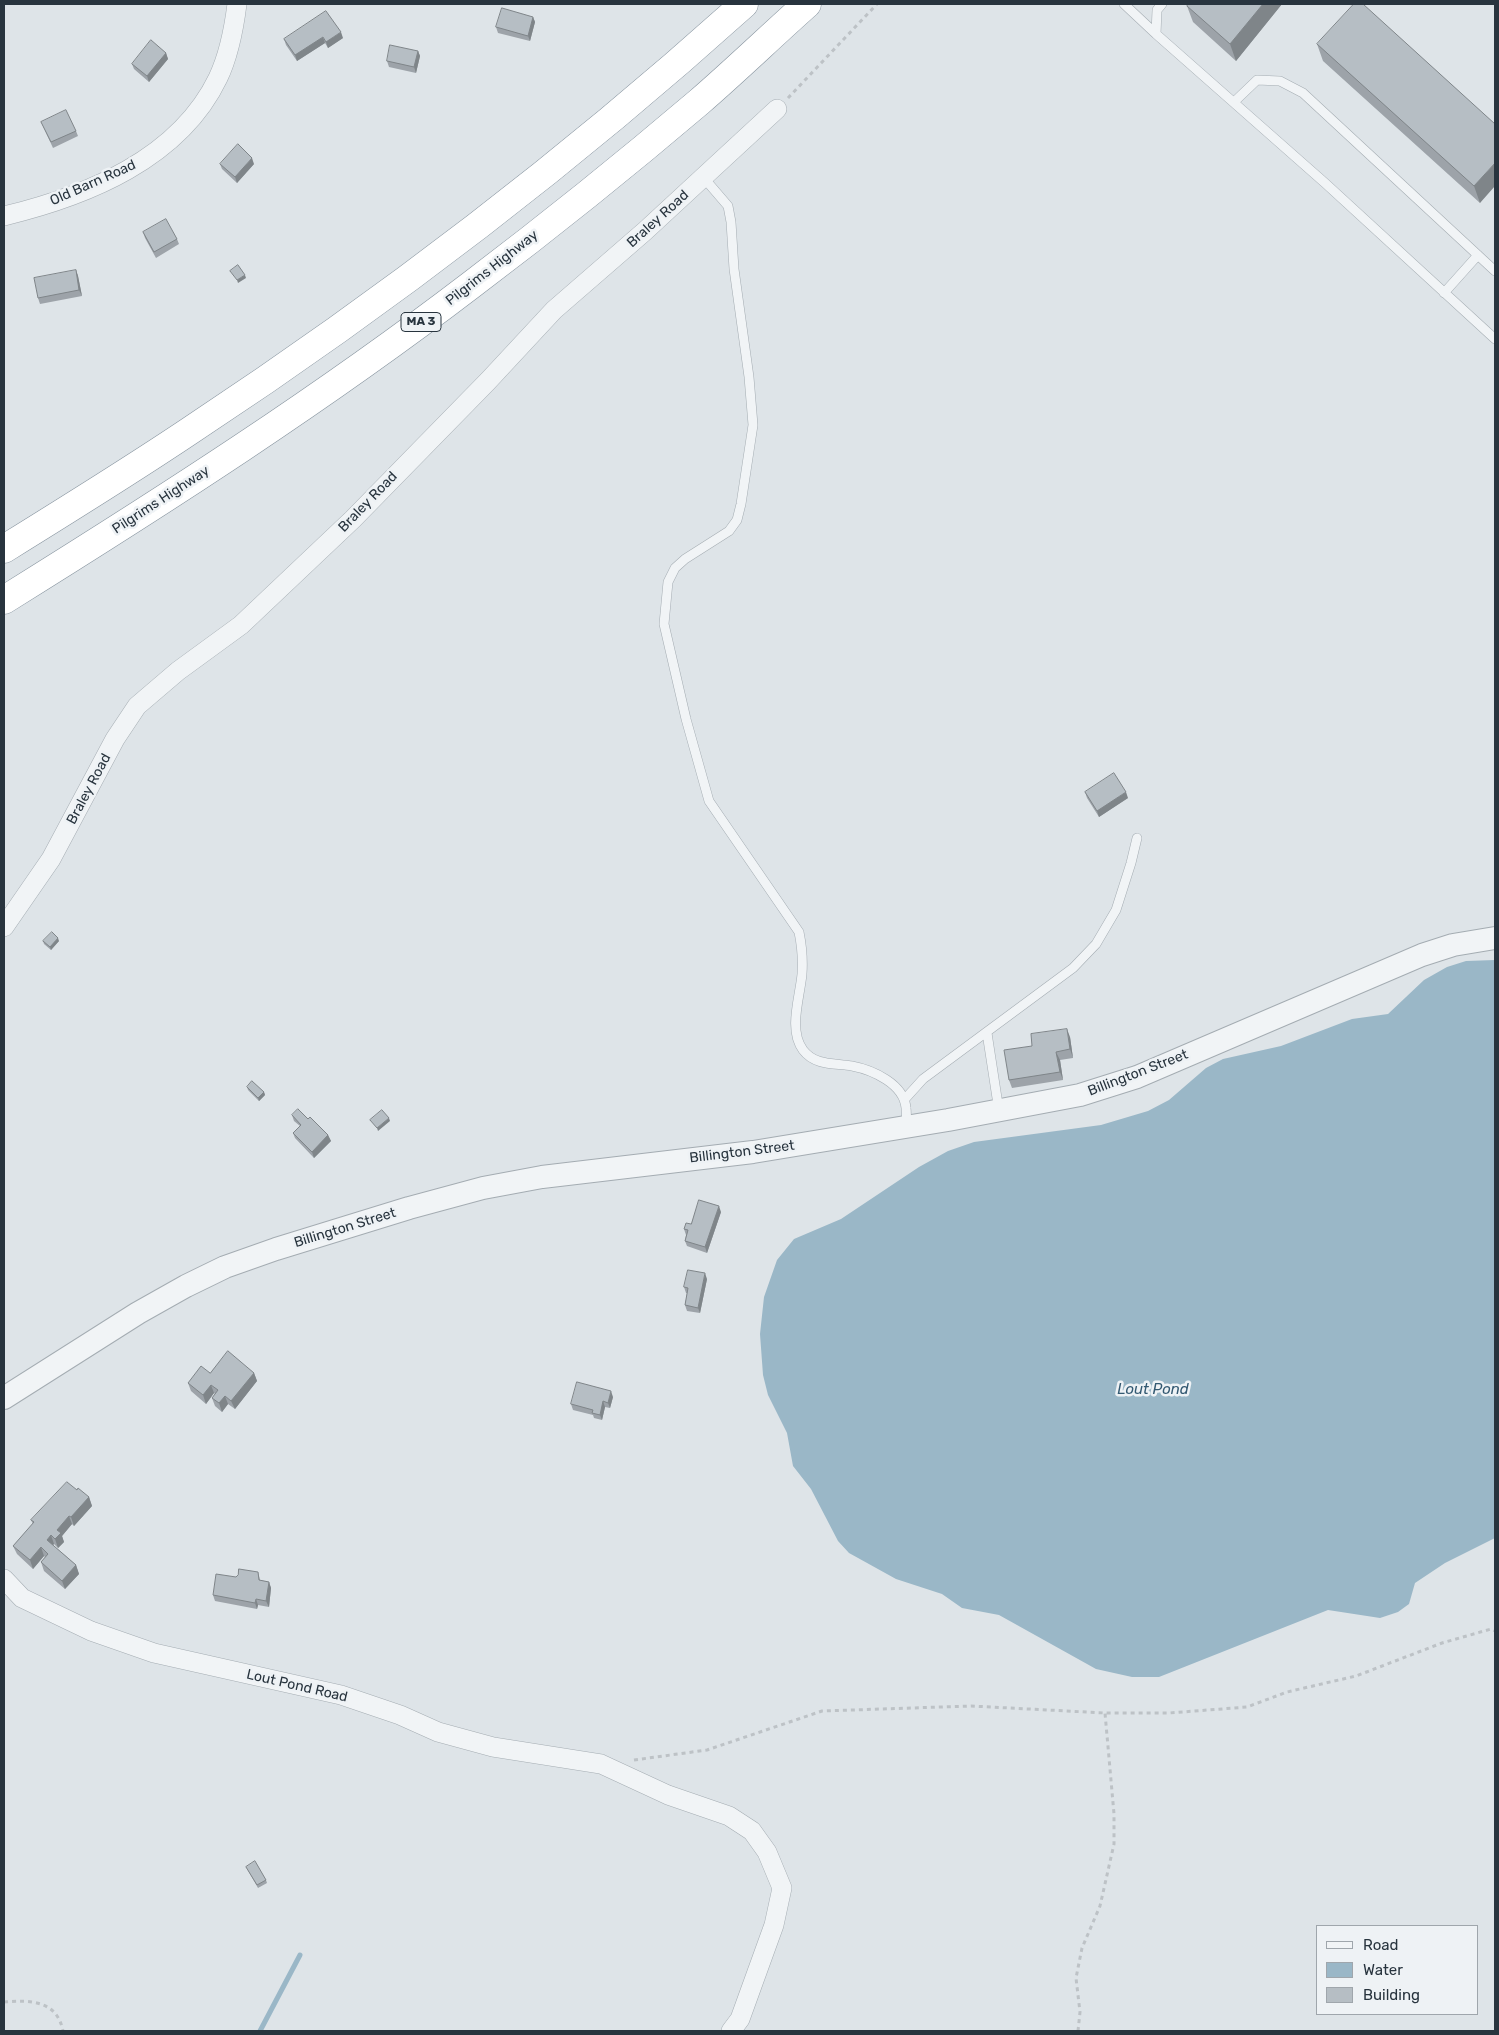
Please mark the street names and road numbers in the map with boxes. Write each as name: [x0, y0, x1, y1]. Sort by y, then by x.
street label: Old Barn Road: [48, 157, 138, 209]
street label: Braley Road: [624, 187, 692, 251]
street label: Pilgrims Highway: [443, 227, 541, 309]
road number: MA 3: [401, 313, 441, 332]
street label: Pilgrims Highway: [109, 462, 213, 538]
street label: Braley Road: [335, 468, 401, 536]
street label: Braley Road: [63, 751, 115, 827]
street label: Billington Street: [1086, 1046, 1190, 1100]
street label: Billington Street: [689, 1137, 795, 1167]
street label: Billington Street: [292, 1205, 398, 1251]
street label: Lout Pond Road: [245, 1666, 349, 1706]

